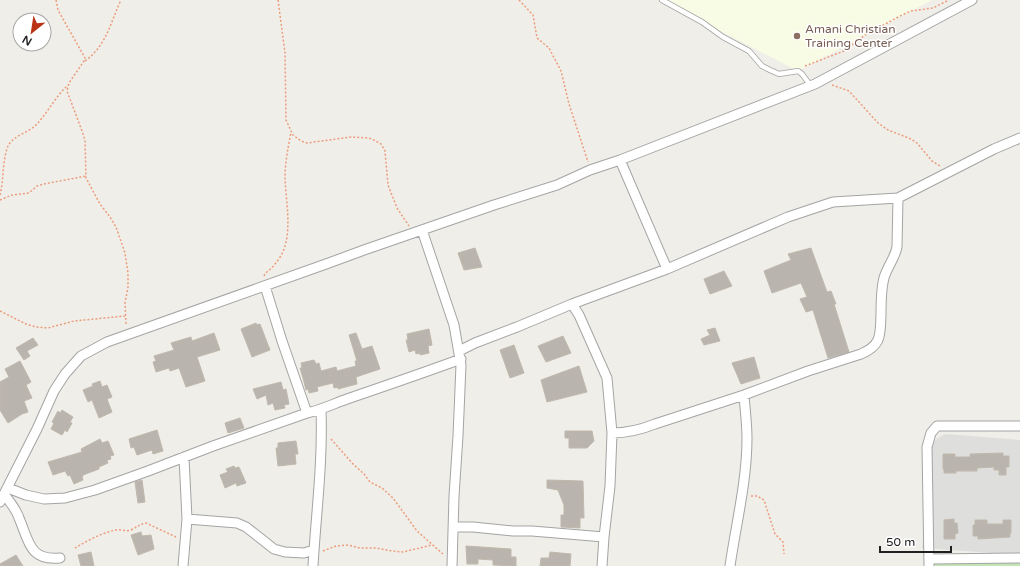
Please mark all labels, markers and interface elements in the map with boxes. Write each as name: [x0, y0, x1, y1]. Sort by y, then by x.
north arrow: [12, 12, 52, 52]
place label: Amani Christian Training Center: [805, 22, 896, 50]
marker: Amani Christian Training Center: [792, 31, 802, 41]
text: N: [20, 32, 34, 48]
scale bar: [880, 528, 951, 554]
text: 50 m: [886, 535, 915, 549]

